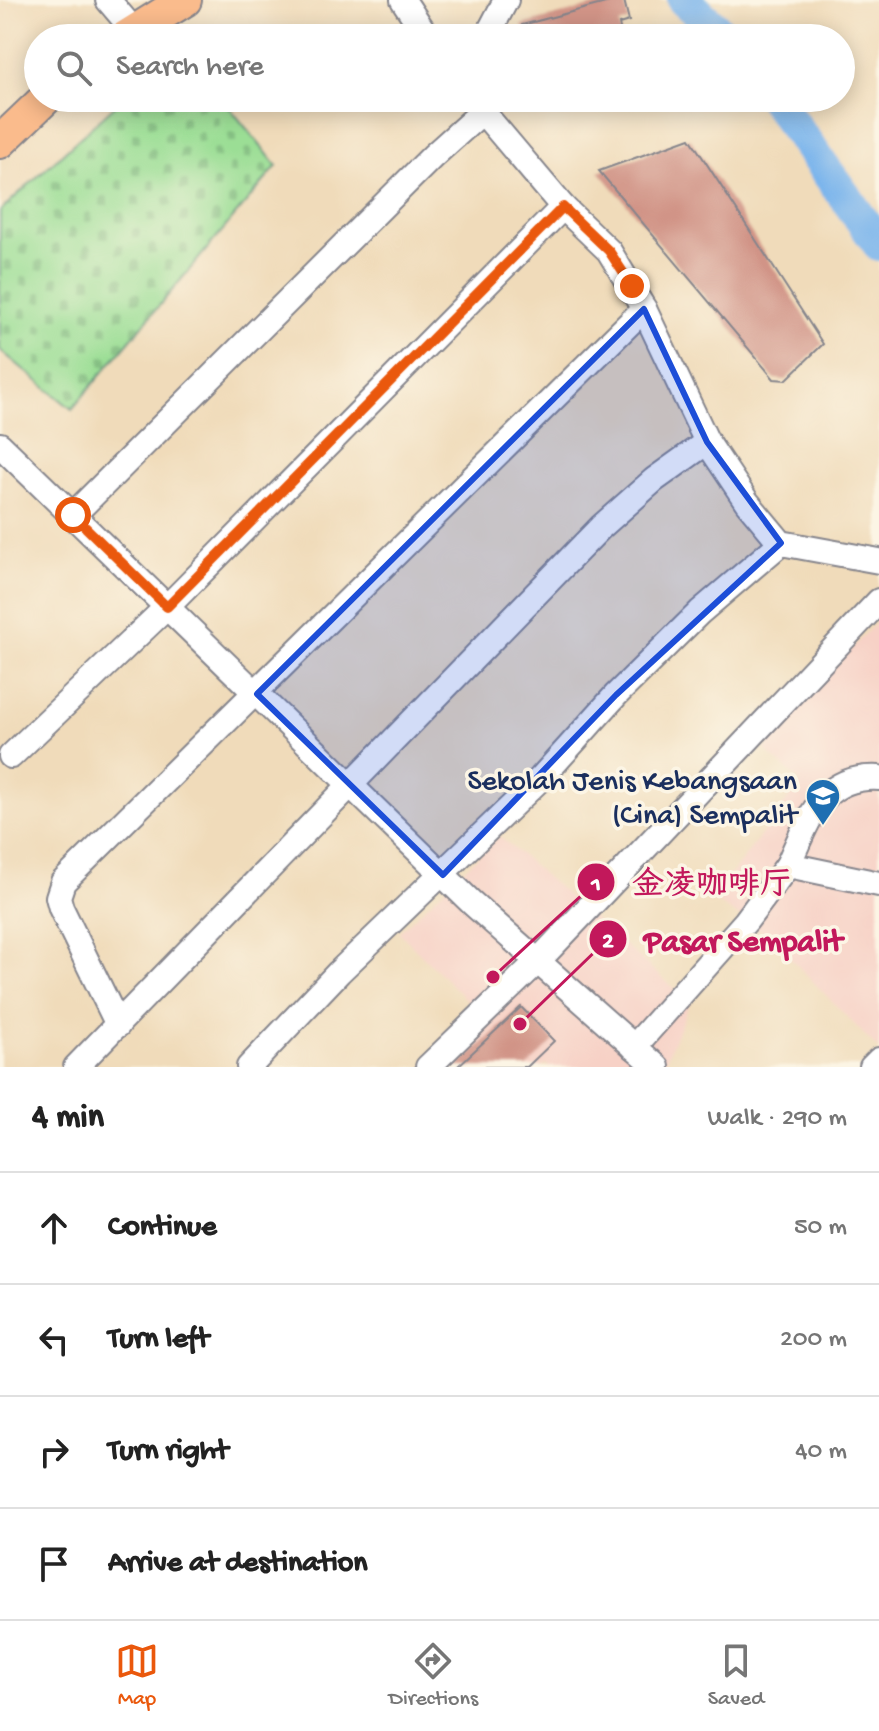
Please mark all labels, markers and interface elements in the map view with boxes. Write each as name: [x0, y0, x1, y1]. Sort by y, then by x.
search box: [24, 24, 855, 112]
icon: search: [52, 46, 96, 90]
text: Search here: [116, 51, 264, 86]
route end: [614, 268, 650, 304]
route start: [55, 497, 91, 533]
place label: Sekolah Jenis Kebangsaan (Cina) Sempalit: [467, 766, 800, 835]
school or university icon: Sekolah Jenis Kebangsaan (Cina) Sempalit: [804, 777, 842, 827]
callout: 金凌咖啡厅: [576, 854, 808, 910]
text: 金凌咖啡厅: [632, 866, 792, 906]
text: 1: [590, 871, 601, 900]
callout: Pasar Sempalit: [588, 911, 858, 967]
text: Pasar Sempalit: [642, 925, 845, 963]
text: 2: [602, 928, 614, 957]
text: 4 min: [32, 1099, 104, 1139]
text: Walk · 290 m: [708, 1104, 847, 1135]
icon: ahead: [32, 1206, 76, 1250]
text: Continue: [108, 1211, 217, 1246]
text: 50 m: [794, 1213, 847, 1244]
icon: left: [32, 1318, 76, 1362]
text: Turn left: [108, 1323, 209, 1358]
text: 200 m: [780, 1325, 847, 1356]
icon: right: [32, 1430, 76, 1474]
text: Turn right: [108, 1435, 228, 1470]
text: 40 m: [795, 1437, 847, 1468]
icon: arrive: [32, 1542, 76, 1586]
text: Arrive at destination: [108, 1547, 368, 1582]
tab: Map: [115, 1639, 159, 1713]
tab: Directions: [389, 1639, 478, 1713]
tab: Saved: [708, 1639, 764, 1713]

